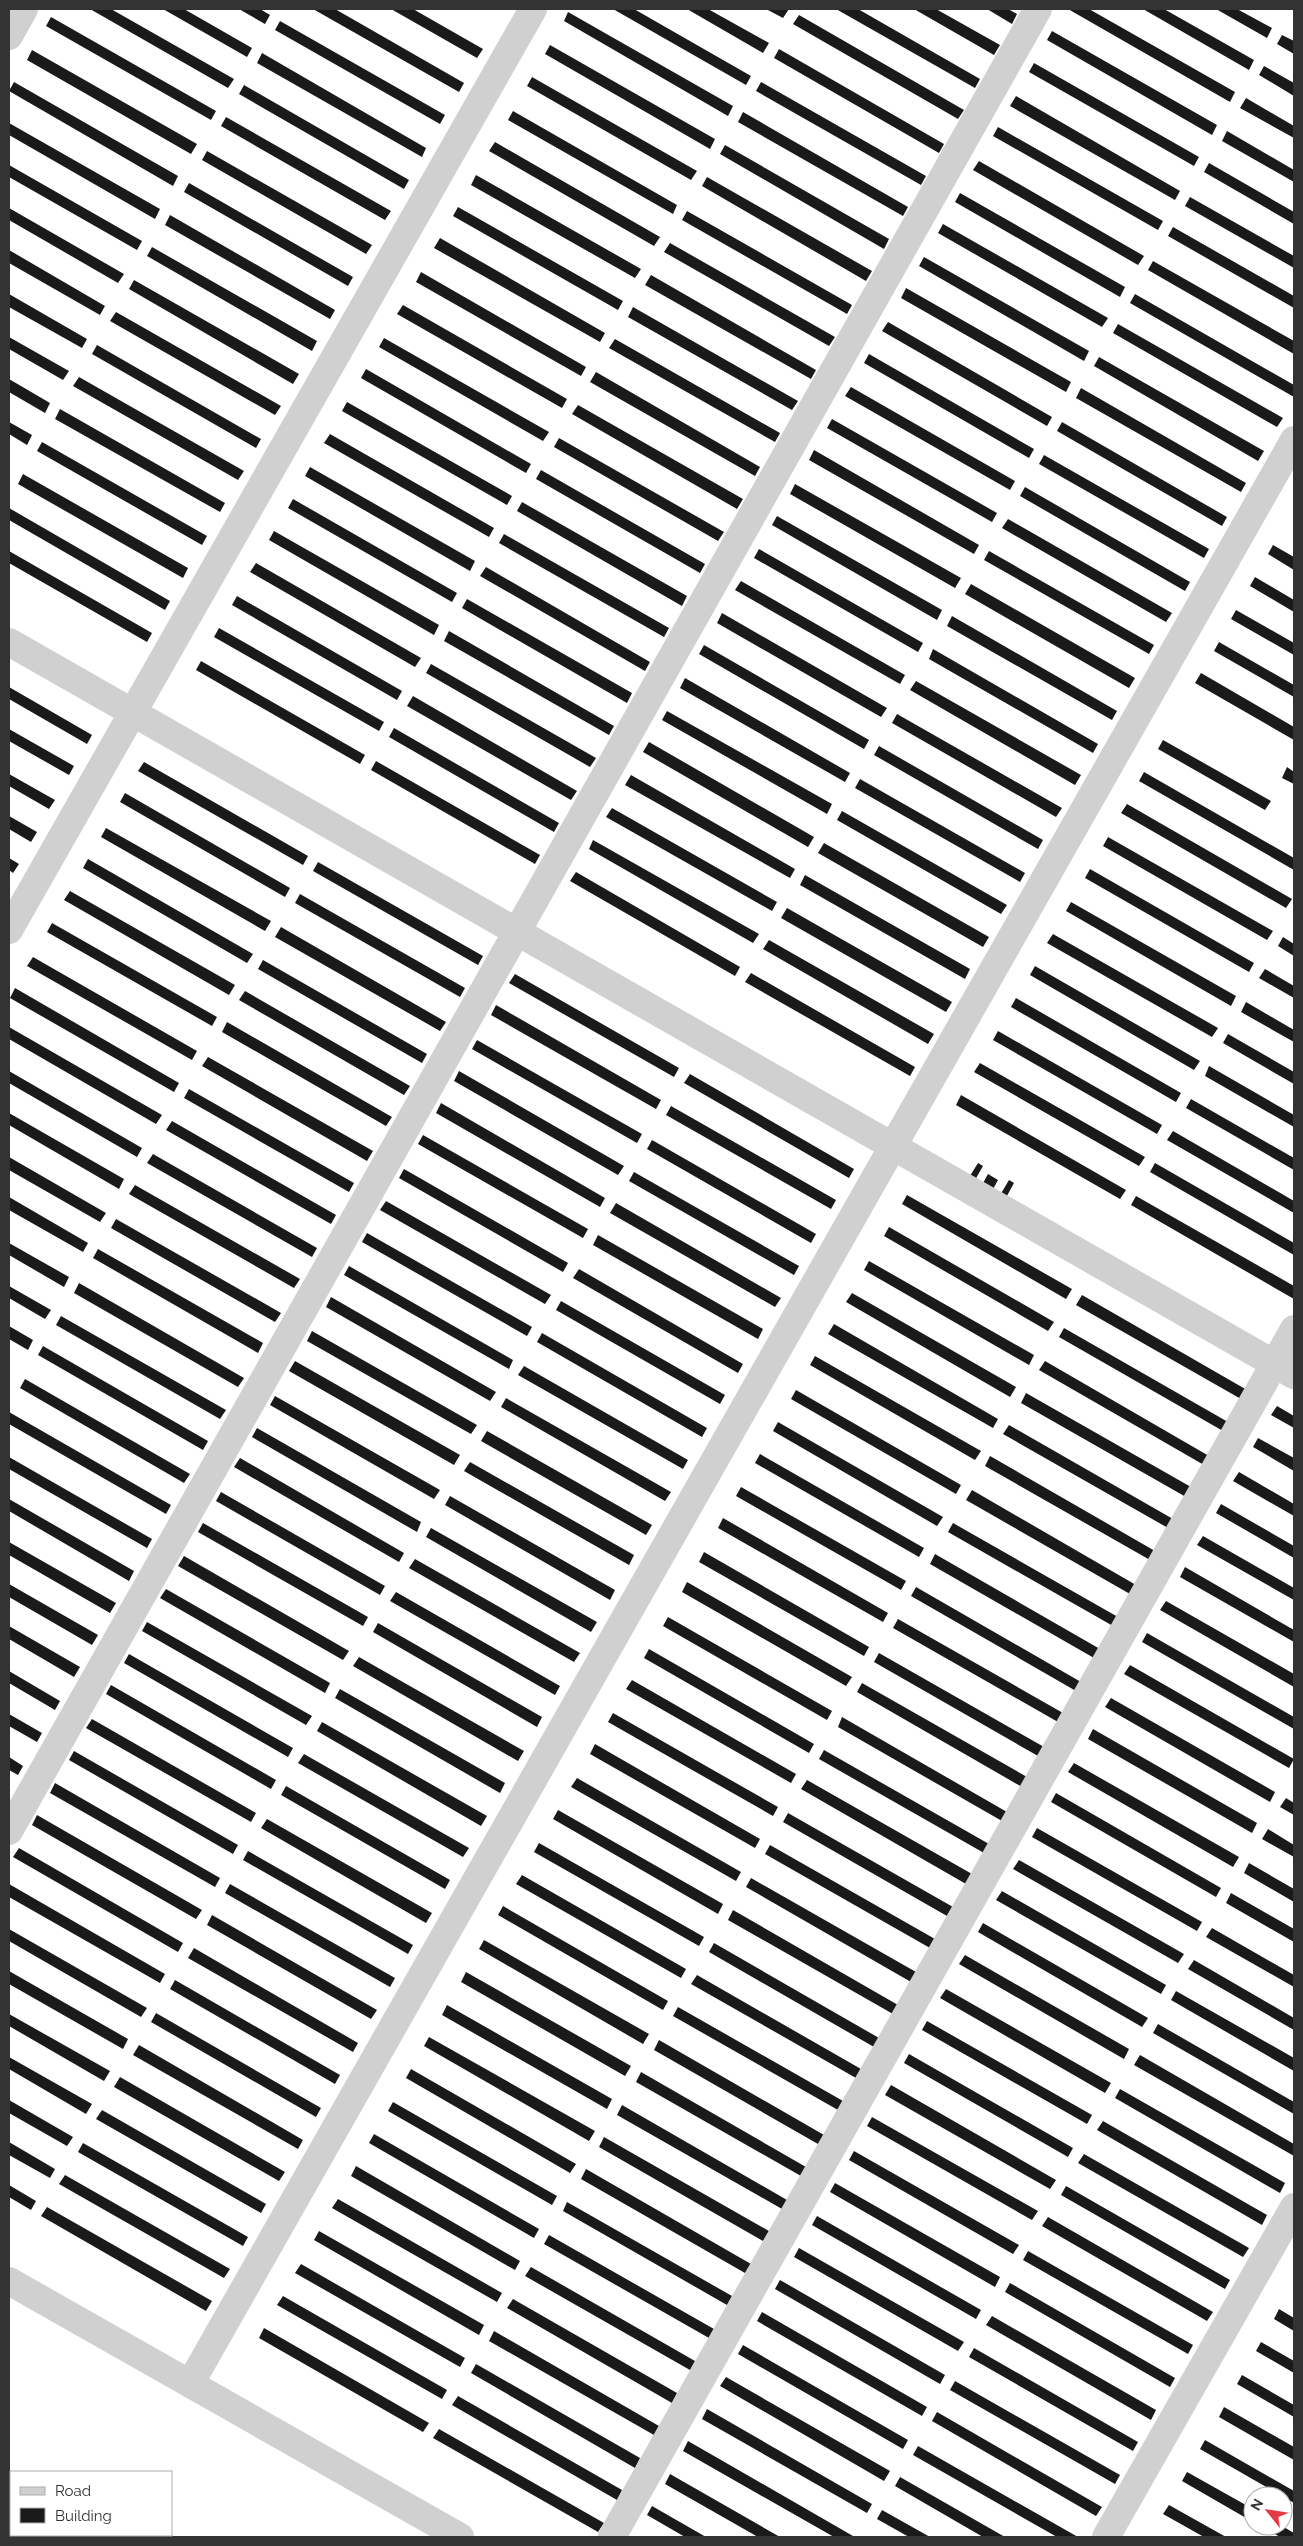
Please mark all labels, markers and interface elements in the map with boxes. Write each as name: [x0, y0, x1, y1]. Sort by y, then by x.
legend: [10, 2471, 172, 2536]
text: Road: [55, 2482, 91, 2500]
north arrow: [1243, 2486, 1293, 2536]
text: N: [1247, 2496, 1266, 2513]
text: Building: [55, 2507, 112, 2525]

